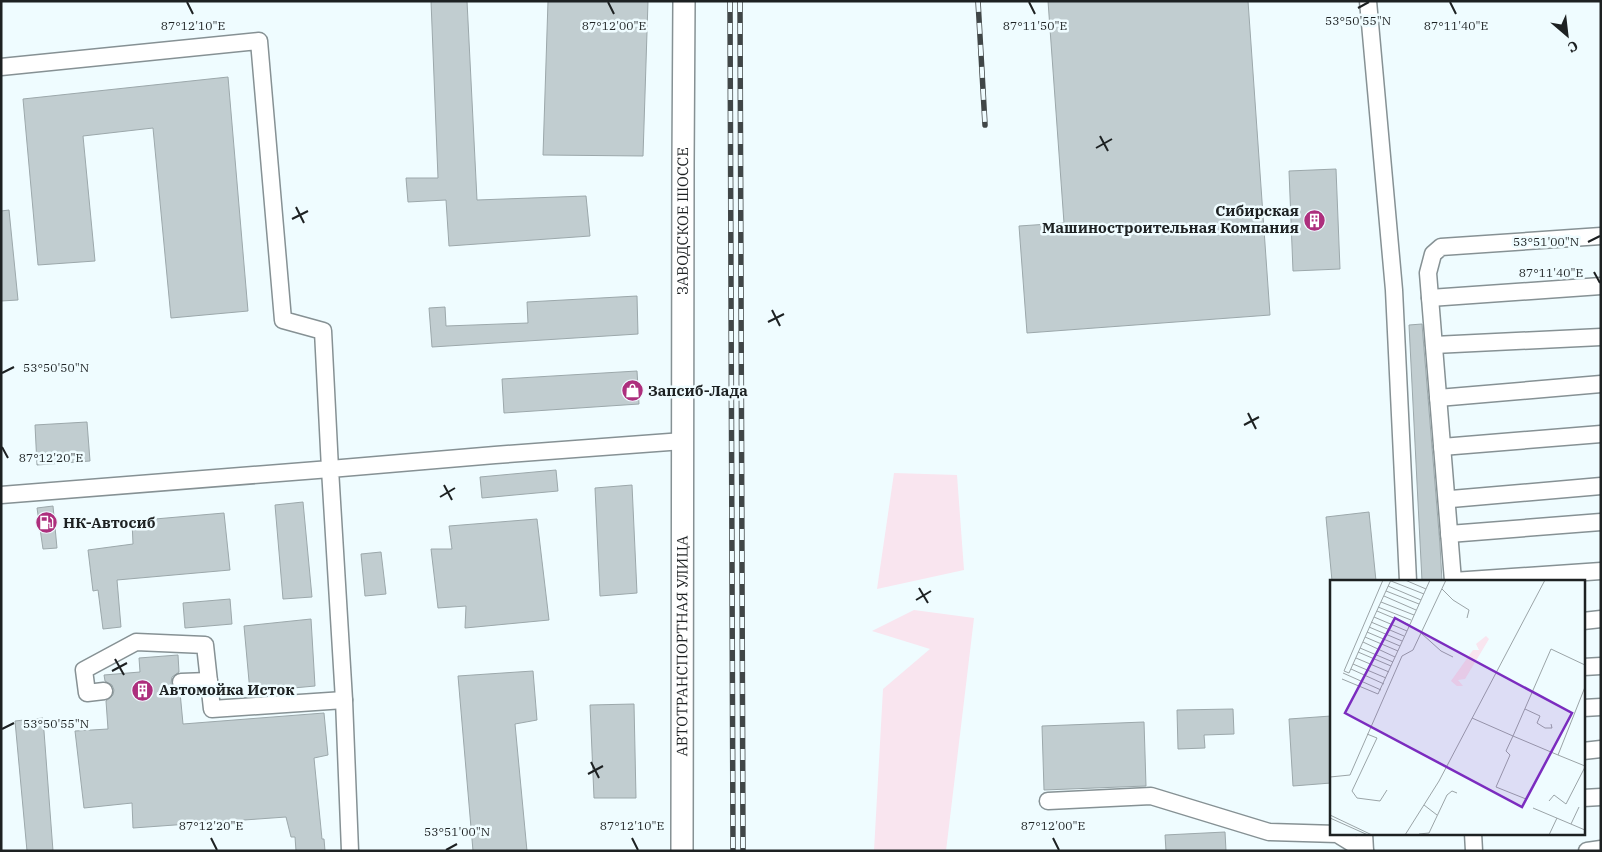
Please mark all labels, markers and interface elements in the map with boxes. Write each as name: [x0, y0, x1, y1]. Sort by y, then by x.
north arrow: [1542, 10, 1592, 60]
text: 53°50'55"N: [1325, 13, 1391, 28]
text: 87°12'10"E: [161, 18, 225, 33]
text: 87°12'00"E: [582, 18, 646, 33]
text: 87°11'50"E: [1003, 18, 1067, 33]
text: 87°11'40"E: [1424, 18, 1488, 33]
text: С: [1565, 36, 1581, 57]
street label: ЗАВОДСКОЕ ШОССЕ: [673, 147, 692, 295]
place label: Сибирская Машиностроительная Компания: [1042, 201, 1299, 237]
building icon: Сибирская Машиностроительная Компания: [1303, 208, 1327, 232]
text: 53°51'00"N: [1513, 234, 1579, 249]
text: 87°11'40"E: [1519, 265, 1583, 280]
text: 53°50'50"N: [23, 360, 89, 375]
shop icon: Запсиб-Лада: [620, 379, 644, 403]
place label: Запсиб-Лада: [648, 381, 748, 400]
text: 87°12'20"E: [19, 450, 83, 465]
fuel station icon: НК-Автосиб: [35, 511, 59, 535]
place label: НК-Автосиб: [63, 513, 156, 532]
street label: АВТОТРАНСПОРТНАЯ УЛИЦА: [672, 535, 691, 756]
inset map: [1330, 580, 1584, 834]
building icon: Автомойка Исток: [131, 678, 155, 702]
place label: Автомойка Исток: [159, 680, 294, 699]
text: 53°50'55"N: [23, 716, 89, 731]
text: 87°12'20"E: [179, 818, 243, 833]
text: 87°12'10"E: [600, 818, 664, 833]
text: 87°12'00"E: [1021, 818, 1085, 833]
text: 53°51'00"N: [424, 824, 490, 839]

